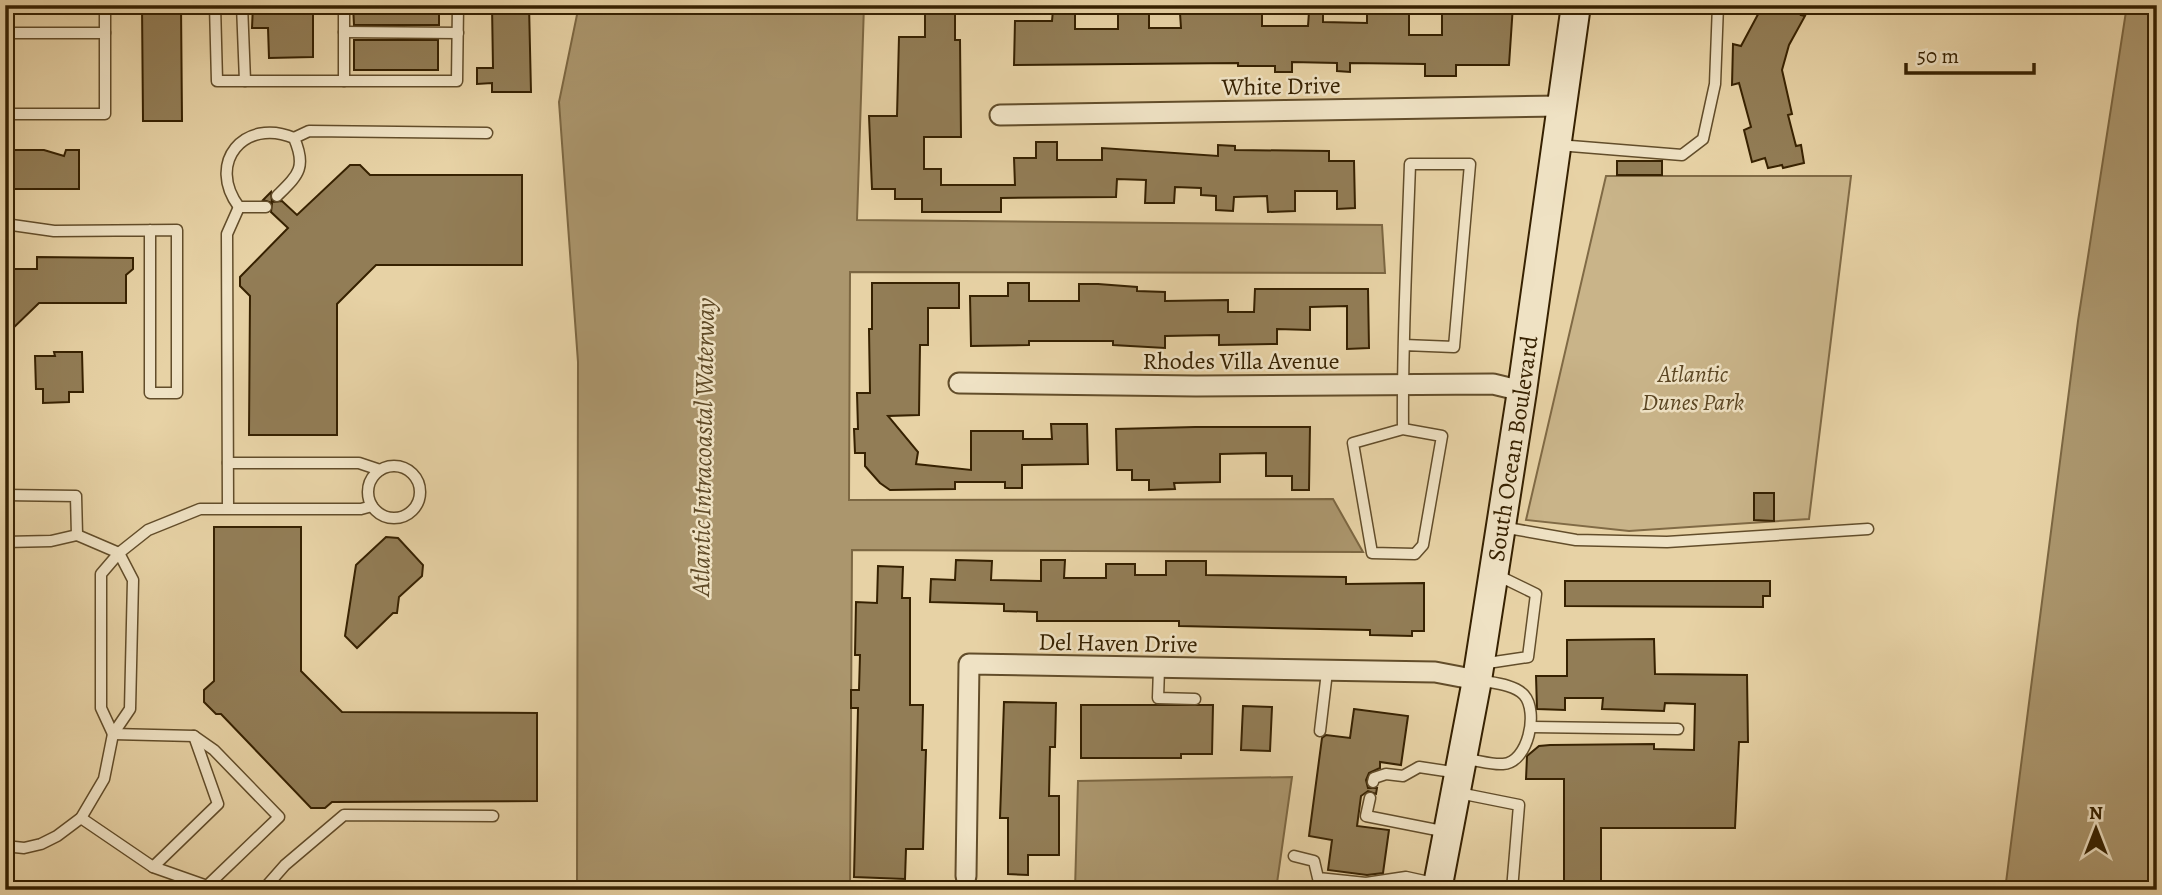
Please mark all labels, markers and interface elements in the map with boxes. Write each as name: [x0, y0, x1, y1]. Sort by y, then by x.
scale bar: [1906, 32, 2034, 76]
text: 50 m: [1917, 42, 1959, 70]
street label: White Drive: [1220, 69, 1341, 103]
water label: Atlantic Intracoastal Waterway: [683, 297, 723, 599]
street label: South Ocean Boulevard: [1480, 333, 1546, 564]
street label: Rhodes Villa Avenue: [1143, 345, 1339, 377]
park label: Atlantic Dunes Park: [1642, 358, 1744, 418]
street label: Del Haven Drive: [1038, 626, 1198, 660]
north arrow: [2060, 794, 2130, 864]
text: N: [2089, 800, 2103, 826]

